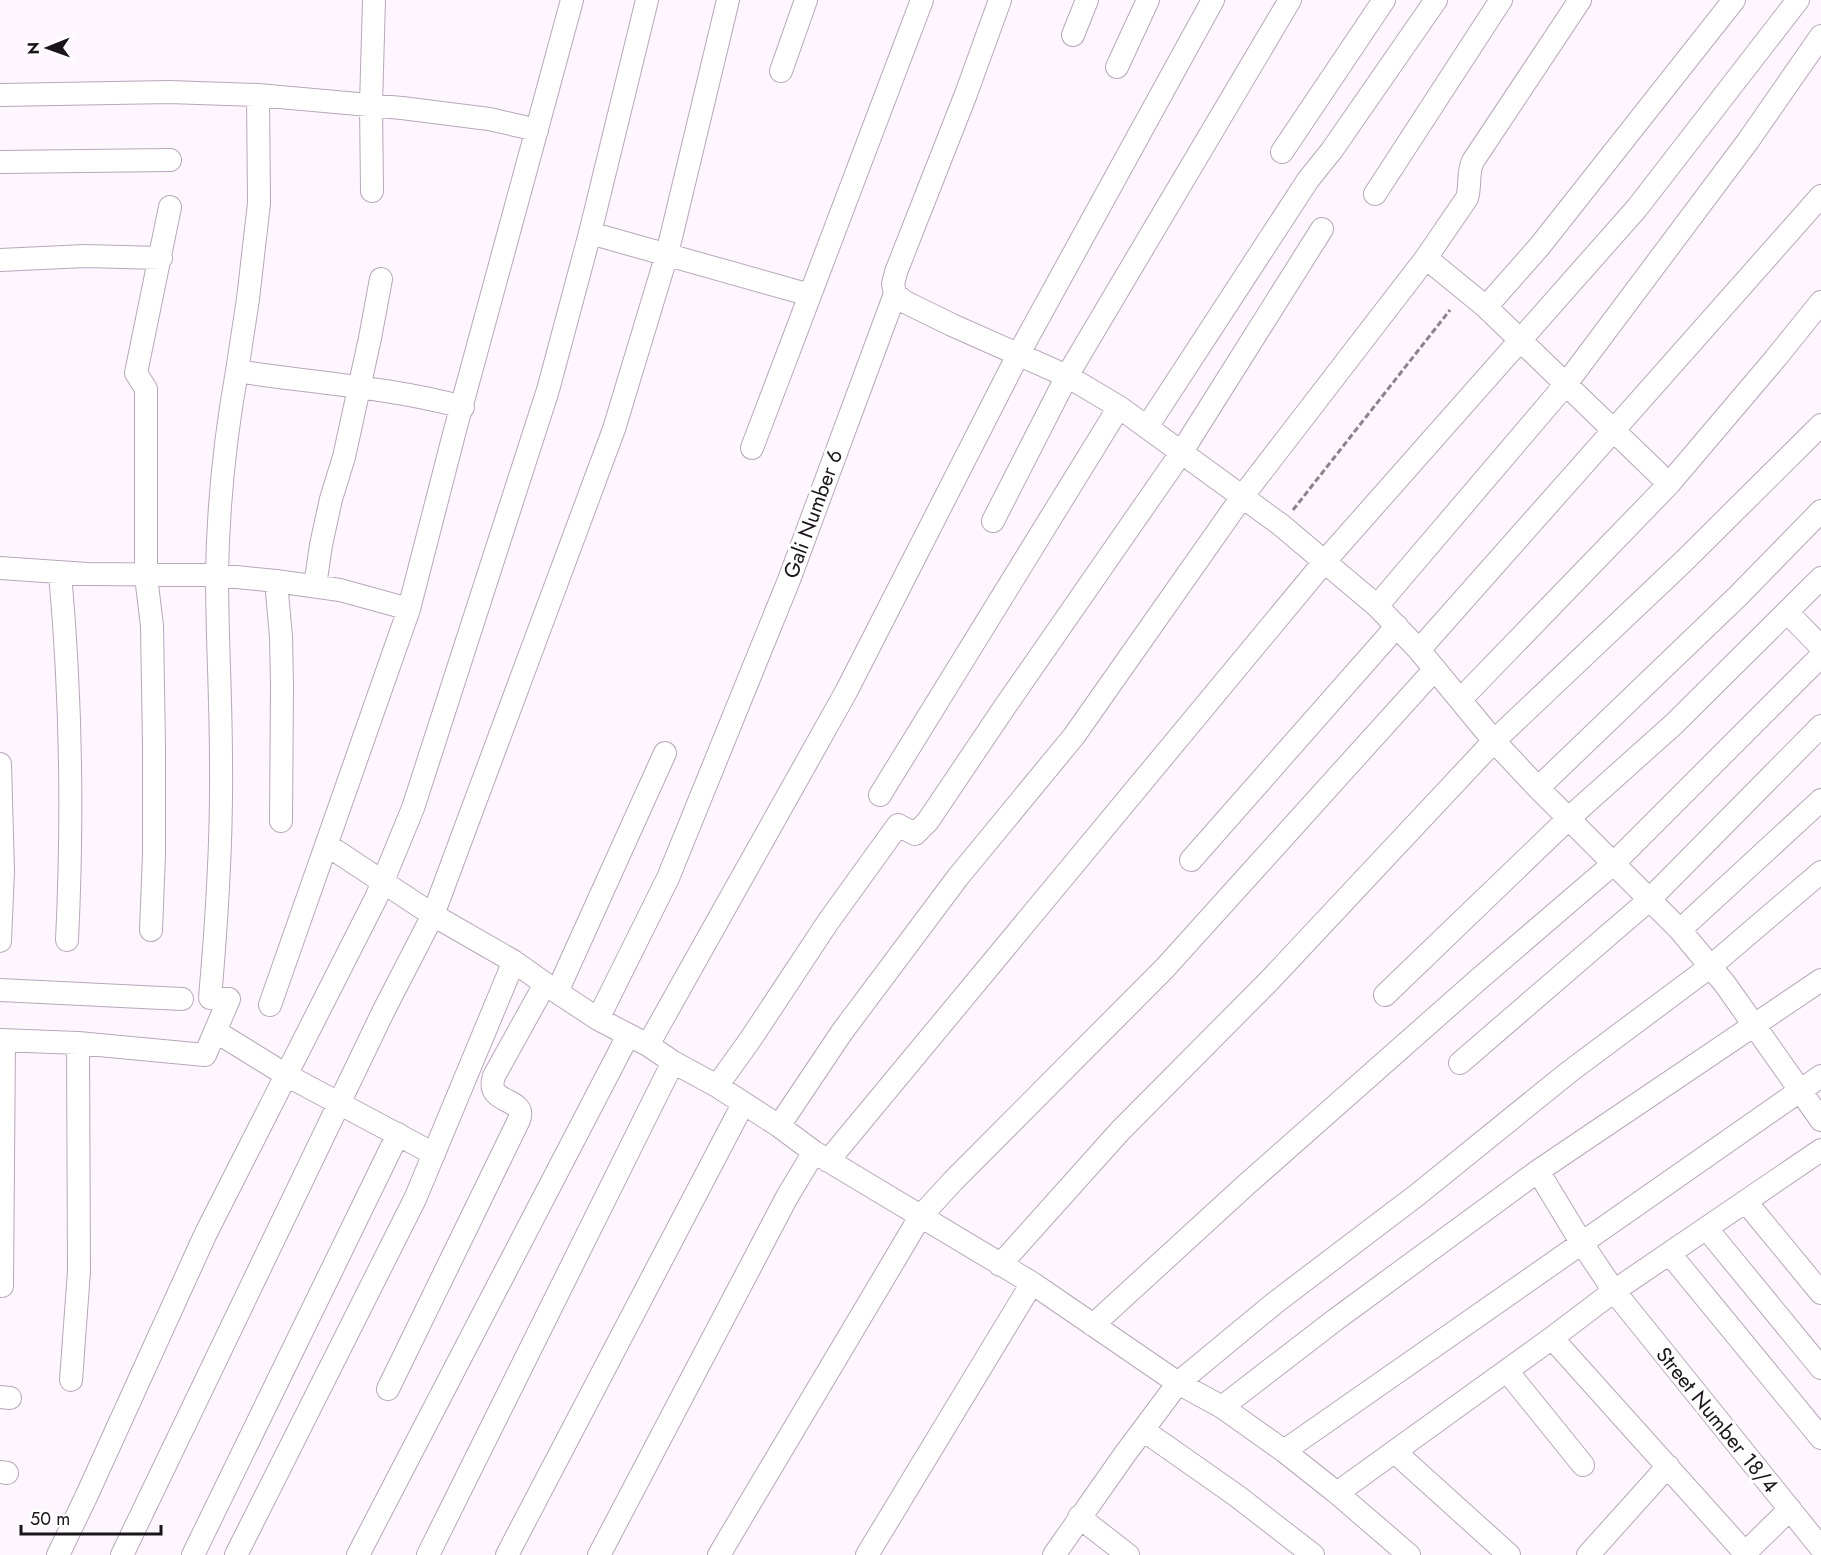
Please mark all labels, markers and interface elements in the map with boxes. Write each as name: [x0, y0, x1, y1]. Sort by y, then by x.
north arrow: [18, 18, 78, 78]
text: N: [22, 42, 45, 55]
street label: Gali Number 6: [776, 445, 850, 583]
street label: Street Number 18/4: [1649, 1341, 1785, 1499]
scale bar: [21, 1498, 160, 1536]
text: 50 m: [30, 1506, 70, 1532]

